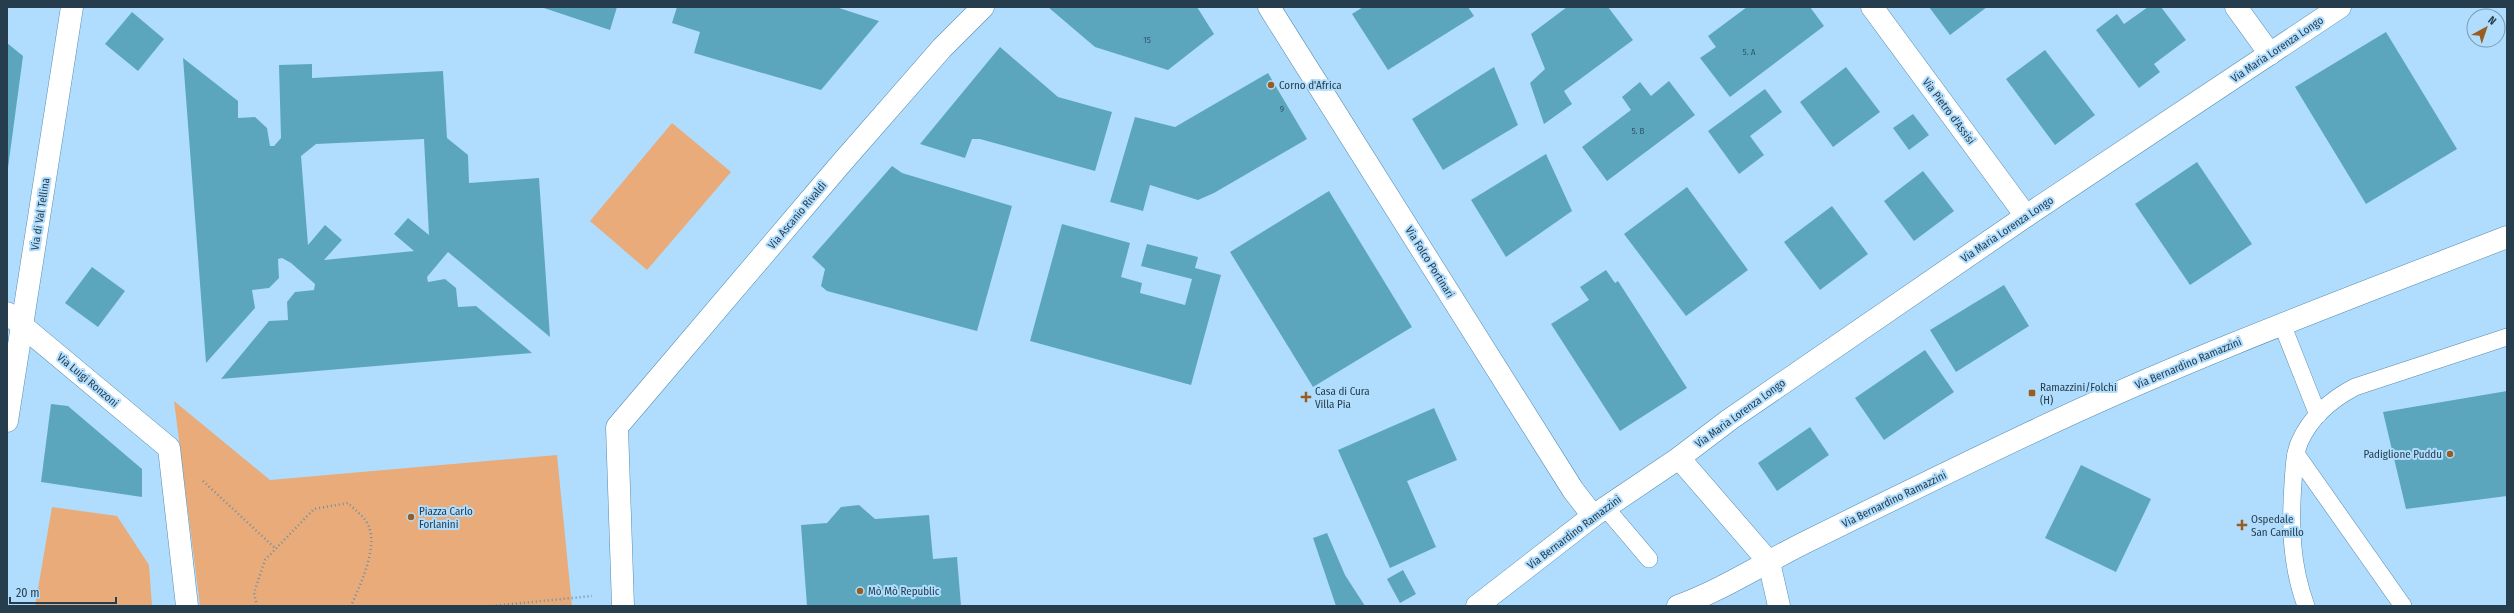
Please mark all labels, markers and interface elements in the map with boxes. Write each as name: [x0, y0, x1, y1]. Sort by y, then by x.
north arrow: [2466, 8, 2506, 48]
street label: Via Maria Lorenza Longo: [2229, 14, 2326, 85]
text: N: [2485, 14, 2499, 28]
house number: 15: [1143, 35, 1151, 45]
house number: 5. А: [1743, 47, 1756, 57]
street label: Via Pietro d'Assisi: [1920, 76, 1978, 147]
place label: Corno d'Africa: [1279, 79, 1342, 92]
marker: Corno d'Africa: [1266, 80, 1276, 90]
house number: 9: [1280, 104, 1284, 114]
house number: 5. B: [1631, 126, 1645, 136]
street label: Via di Val Tellina: [28, 177, 53, 251]
street label: Via Ascanio Rivaldi: [765, 179, 830, 252]
street label: Via Maria Lorenza Longo: [1959, 194, 2056, 265]
street label: Via Folco Portinari: [1402, 224, 1457, 300]
street label: Via Bernardino Ramazzini: [2133, 335, 2244, 392]
street label: Via Luigi Ronzoni: [54, 351, 121, 410]
street label: Via Maria Lorenza Longo: [1693, 376, 1788, 451]
place label: Ramazzini/Folchi (H): [2040, 381, 2117, 407]
place label: Casa di Cura Villa Pia: [1315, 385, 1370, 411]
marker: Ramazzini/Folchi (H): [2027, 388, 2037, 398]
marker: Casa di Cura Villa Pia: [1300, 391, 1312, 403]
place label: Padiglione Puddu: [2364, 448, 2442, 461]
marker: Padiglione Puddu: [2445, 449, 2455, 459]
street label: Via Bernardino Ramazzini: [1840, 468, 1949, 530]
street label: Via Bernardino Ramazzini: [1525, 493, 1624, 572]
place label: Piazza Carlo Forlanini: [419, 505, 473, 531]
marker: Piazza Carlo Forlanini: [406, 512, 416, 522]
place label: Ospedale San Camillo: [2251, 513, 2304, 539]
marker: Ospedale San Camillo: [2236, 519, 2248, 531]
scale bar: [10, 579, 116, 605]
place label: Mò Mò Republic: [868, 585, 940, 598]
text: 20 m: [16, 586, 40, 600]
marker: Mò Mò Republic: [855, 586, 865, 596]

